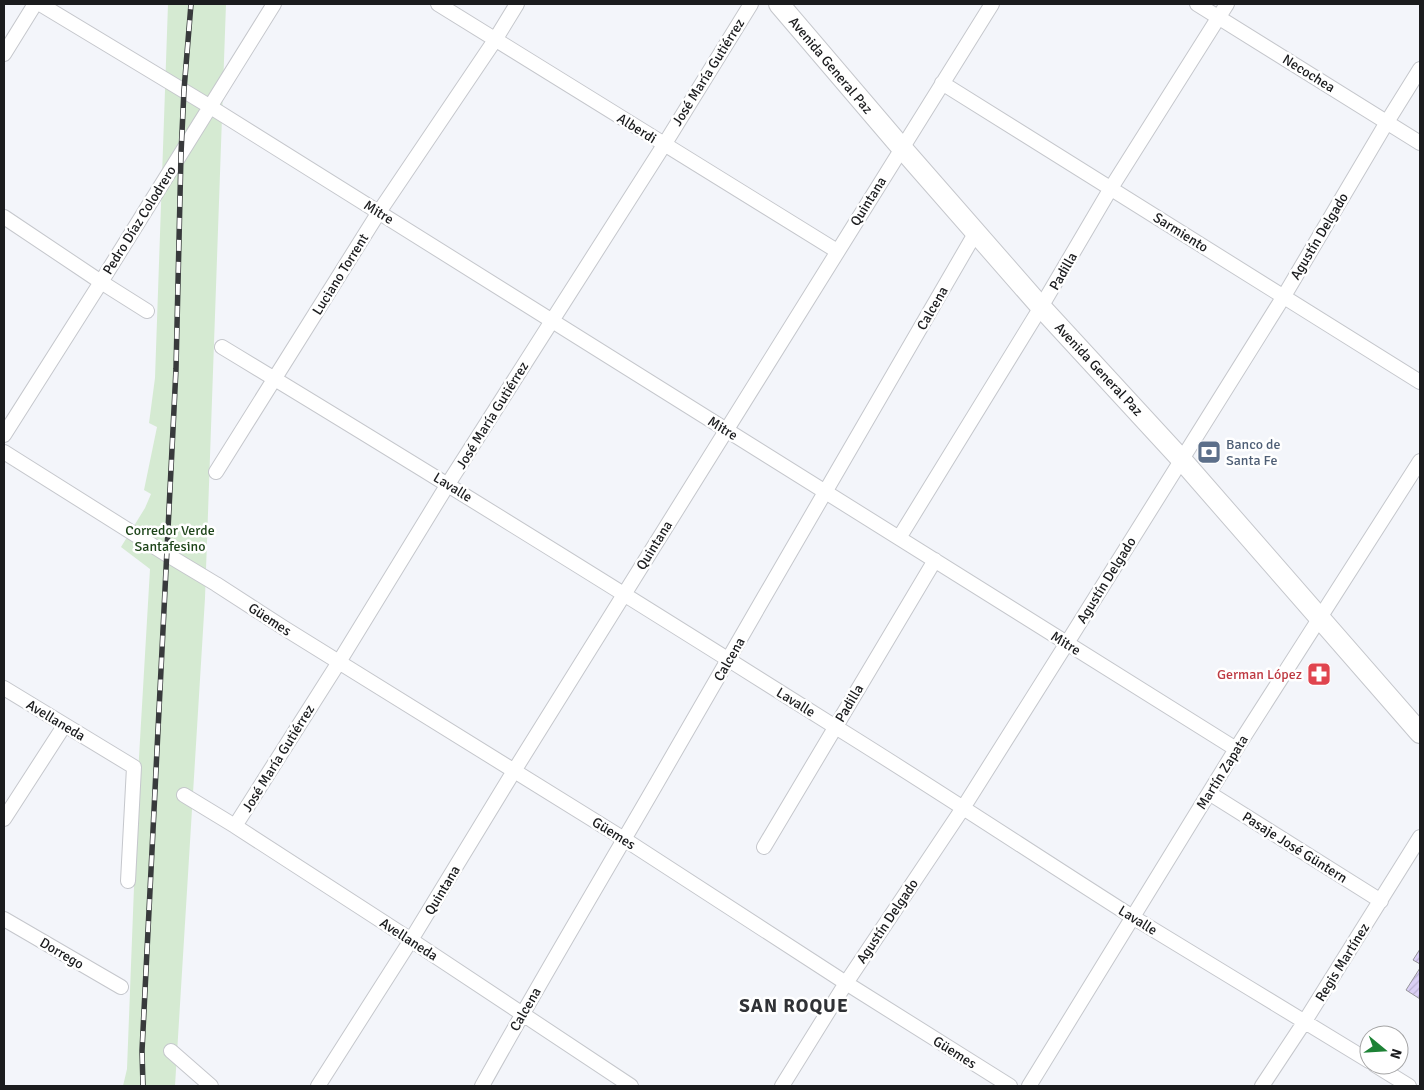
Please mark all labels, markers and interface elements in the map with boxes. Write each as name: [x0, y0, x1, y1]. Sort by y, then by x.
street label: Avenida General Paz: [785, 13, 876, 117]
street label: José María Gutiérrez: [669, 15, 748, 129]
street label: Necochea: [1279, 51, 1338, 96]
street label: Alberdi: [614, 110, 660, 147]
street label: Pedro Díaz Colodrero: [99, 163, 180, 278]
street label: Quintana: [847, 173, 890, 229]
street label: Agustín Delgado: [1287, 190, 1352, 283]
street label: Mitre: [361, 197, 397, 228]
street label: Sarmiento: [1150, 209, 1211, 256]
street label: Luciano Torrent: [309, 230, 372, 318]
street label: Padilla: [1046, 249, 1081, 293]
street label: Calcena: [913, 283, 952, 333]
street label: Avenida General Paz: [1051, 319, 1146, 420]
street label: José María Gutiérrez: [453, 358, 532, 472]
street label: Mitre: [705, 413, 741, 444]
place label: Banco de Santa Fe: [1226, 436, 1281, 469]
bank icon: Banco de Santa Fe: [1196, 439, 1222, 465]
street label: Lavalle: [430, 469, 475, 506]
street label: Quintana: [633, 517, 676, 573]
park label: Corredor Verde Santafesino: [125, 522, 215, 555]
street label: Agustín Delgado: [1073, 534, 1140, 626]
street label: Güemes: [245, 599, 294, 640]
street label: Mitre: [1048, 628, 1084, 659]
street label: Calcena: [710, 634, 749, 684]
pharmacy icon: German López: [1306, 661, 1332, 687]
place label: German López: [1217, 666, 1302, 683]
street label: Padilla: [832, 681, 867, 725]
street label: Lavalle: [773, 684, 818, 721]
street label: Avellaneda: [23, 696, 88, 745]
street label: José María Gutiérrez: [239, 701, 318, 815]
street label: Martín Zapata: [1193, 732, 1252, 813]
street label: Pasaje José Güntern: [1239, 808, 1350, 887]
street label: Güemes: [589, 814, 639, 853]
street label: Quintana: [421, 862, 464, 918]
street label: Agustín Delgado: [853, 876, 922, 967]
street label: Lavalle: [1115, 902, 1160, 939]
street label: Avellaneda: [376, 914, 441, 964]
street label: Regis Martínez: [1312, 920, 1373, 1005]
street label: Dorrego: [37, 934, 87, 973]
street label: Calcena: [506, 984, 545, 1034]
district label: SAN ROQUE: [739, 994, 849, 1018]
north arrow: [1359, 1025, 1409, 1075]
street label: Güemes: [930, 1033, 980, 1072]
text: N: [1386, 1047, 1405, 1061]

